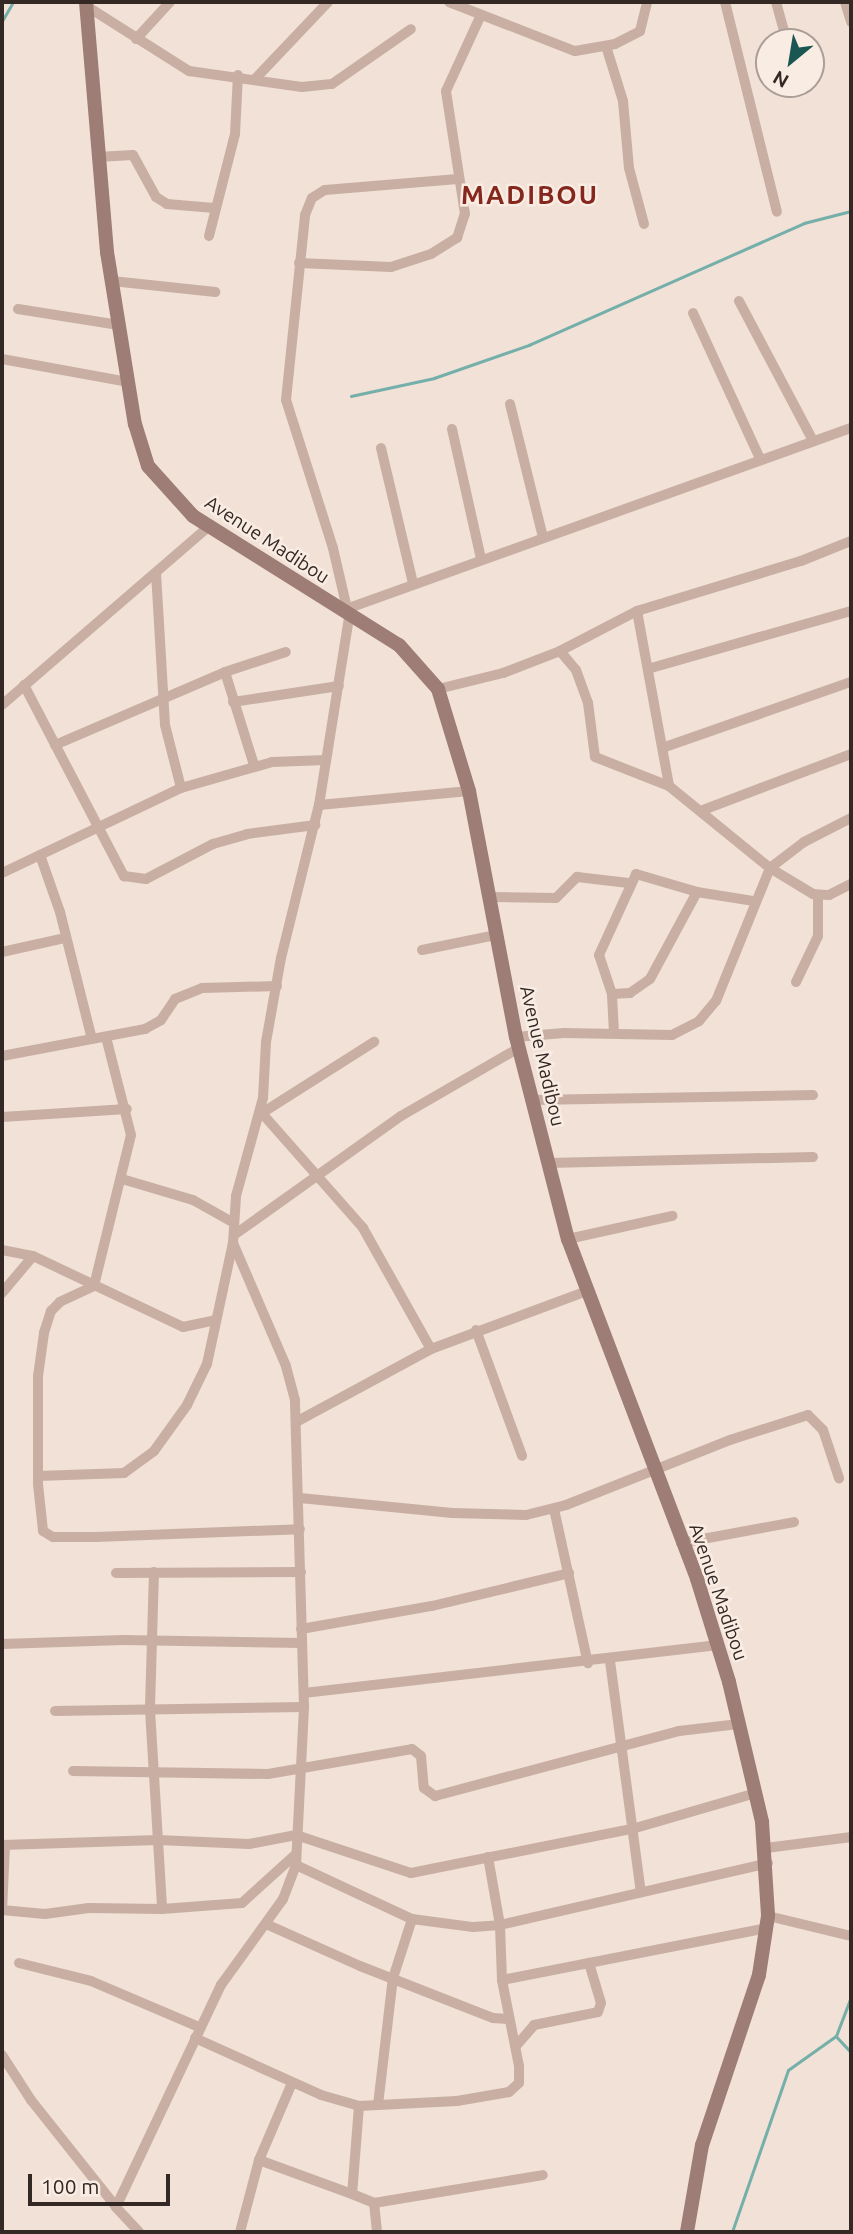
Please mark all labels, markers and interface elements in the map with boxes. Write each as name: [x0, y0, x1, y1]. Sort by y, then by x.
north arrow: [755, 28, 825, 98]
text: N: [769, 66, 792, 93]
district label: MADIBOU: [462, 179, 598, 211]
street label: Avenue Madibou: [201, 491, 333, 589]
street label: Avenue Madibou: [515, 984, 569, 1128]
street label: Avenue Madibou: [684, 1520, 752, 1664]
scale bar: [32, 2160, 173, 2204]
text: 100 m: [41, 2174, 99, 2198]

